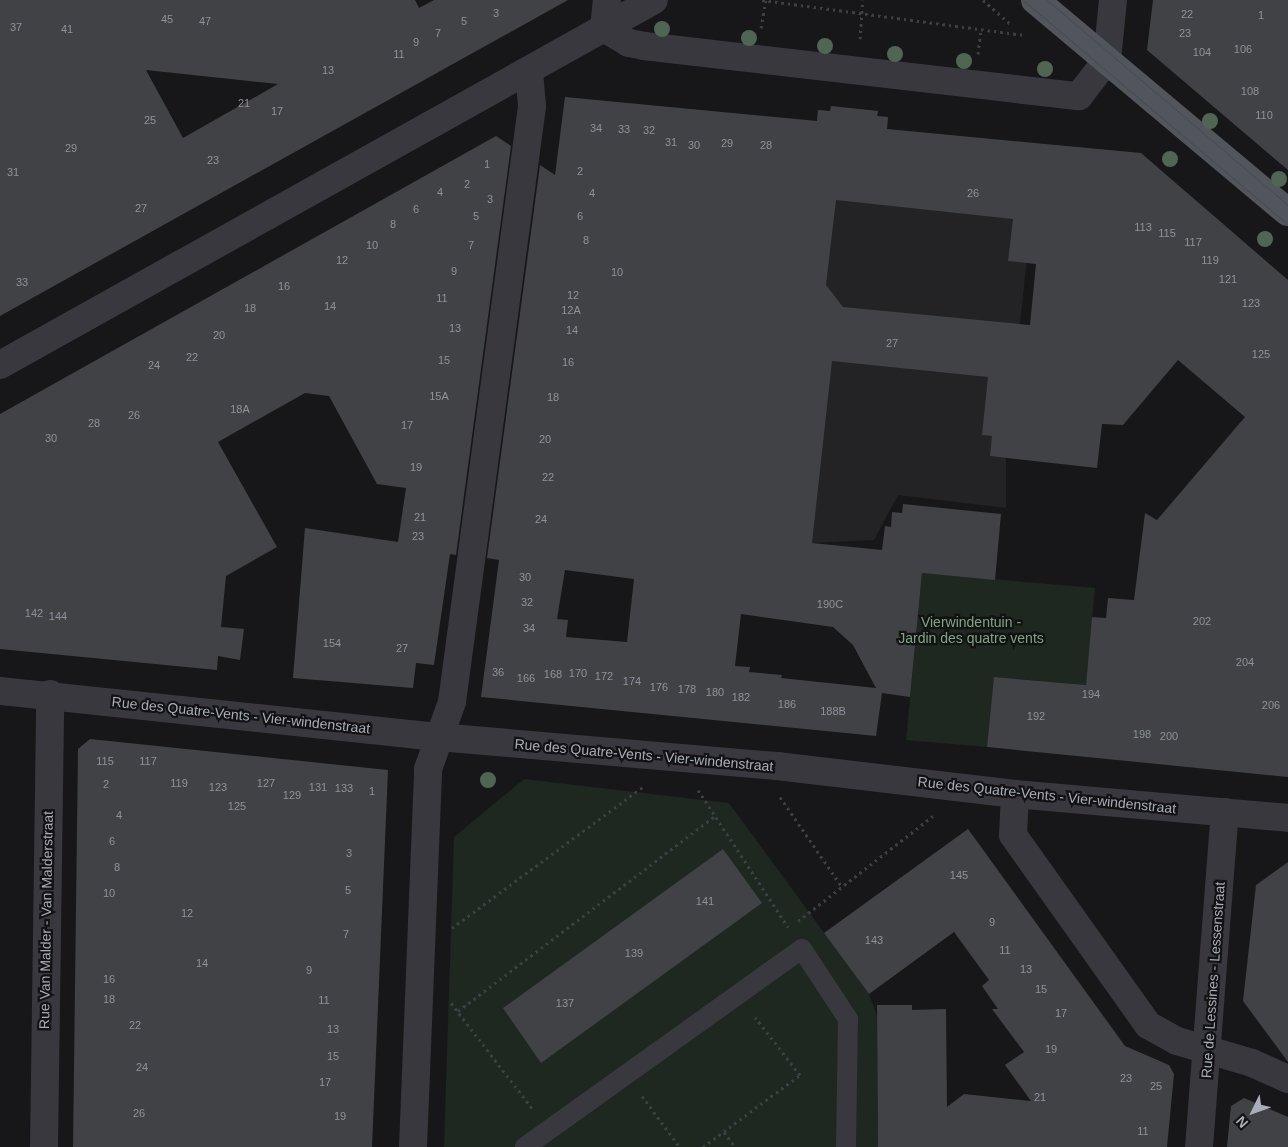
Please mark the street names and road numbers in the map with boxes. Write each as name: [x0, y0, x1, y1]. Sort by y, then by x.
street label: Rue des Quatre-Vents - Vier-windenstraat: [111, 693, 371, 737]
street label: Rue des Quatre-Vents - Vier-windenstraat: [514, 735, 774, 775]
street label: Rue des Quatre-Vents - Vier-windenstraat: [917, 773, 1177, 817]
street label: Rue Van Malder - Van Malderstraat: [36, 811, 56, 1029]
street label: Rue de Lessines - Lessenstraat: [1198, 881, 1228, 1079]

